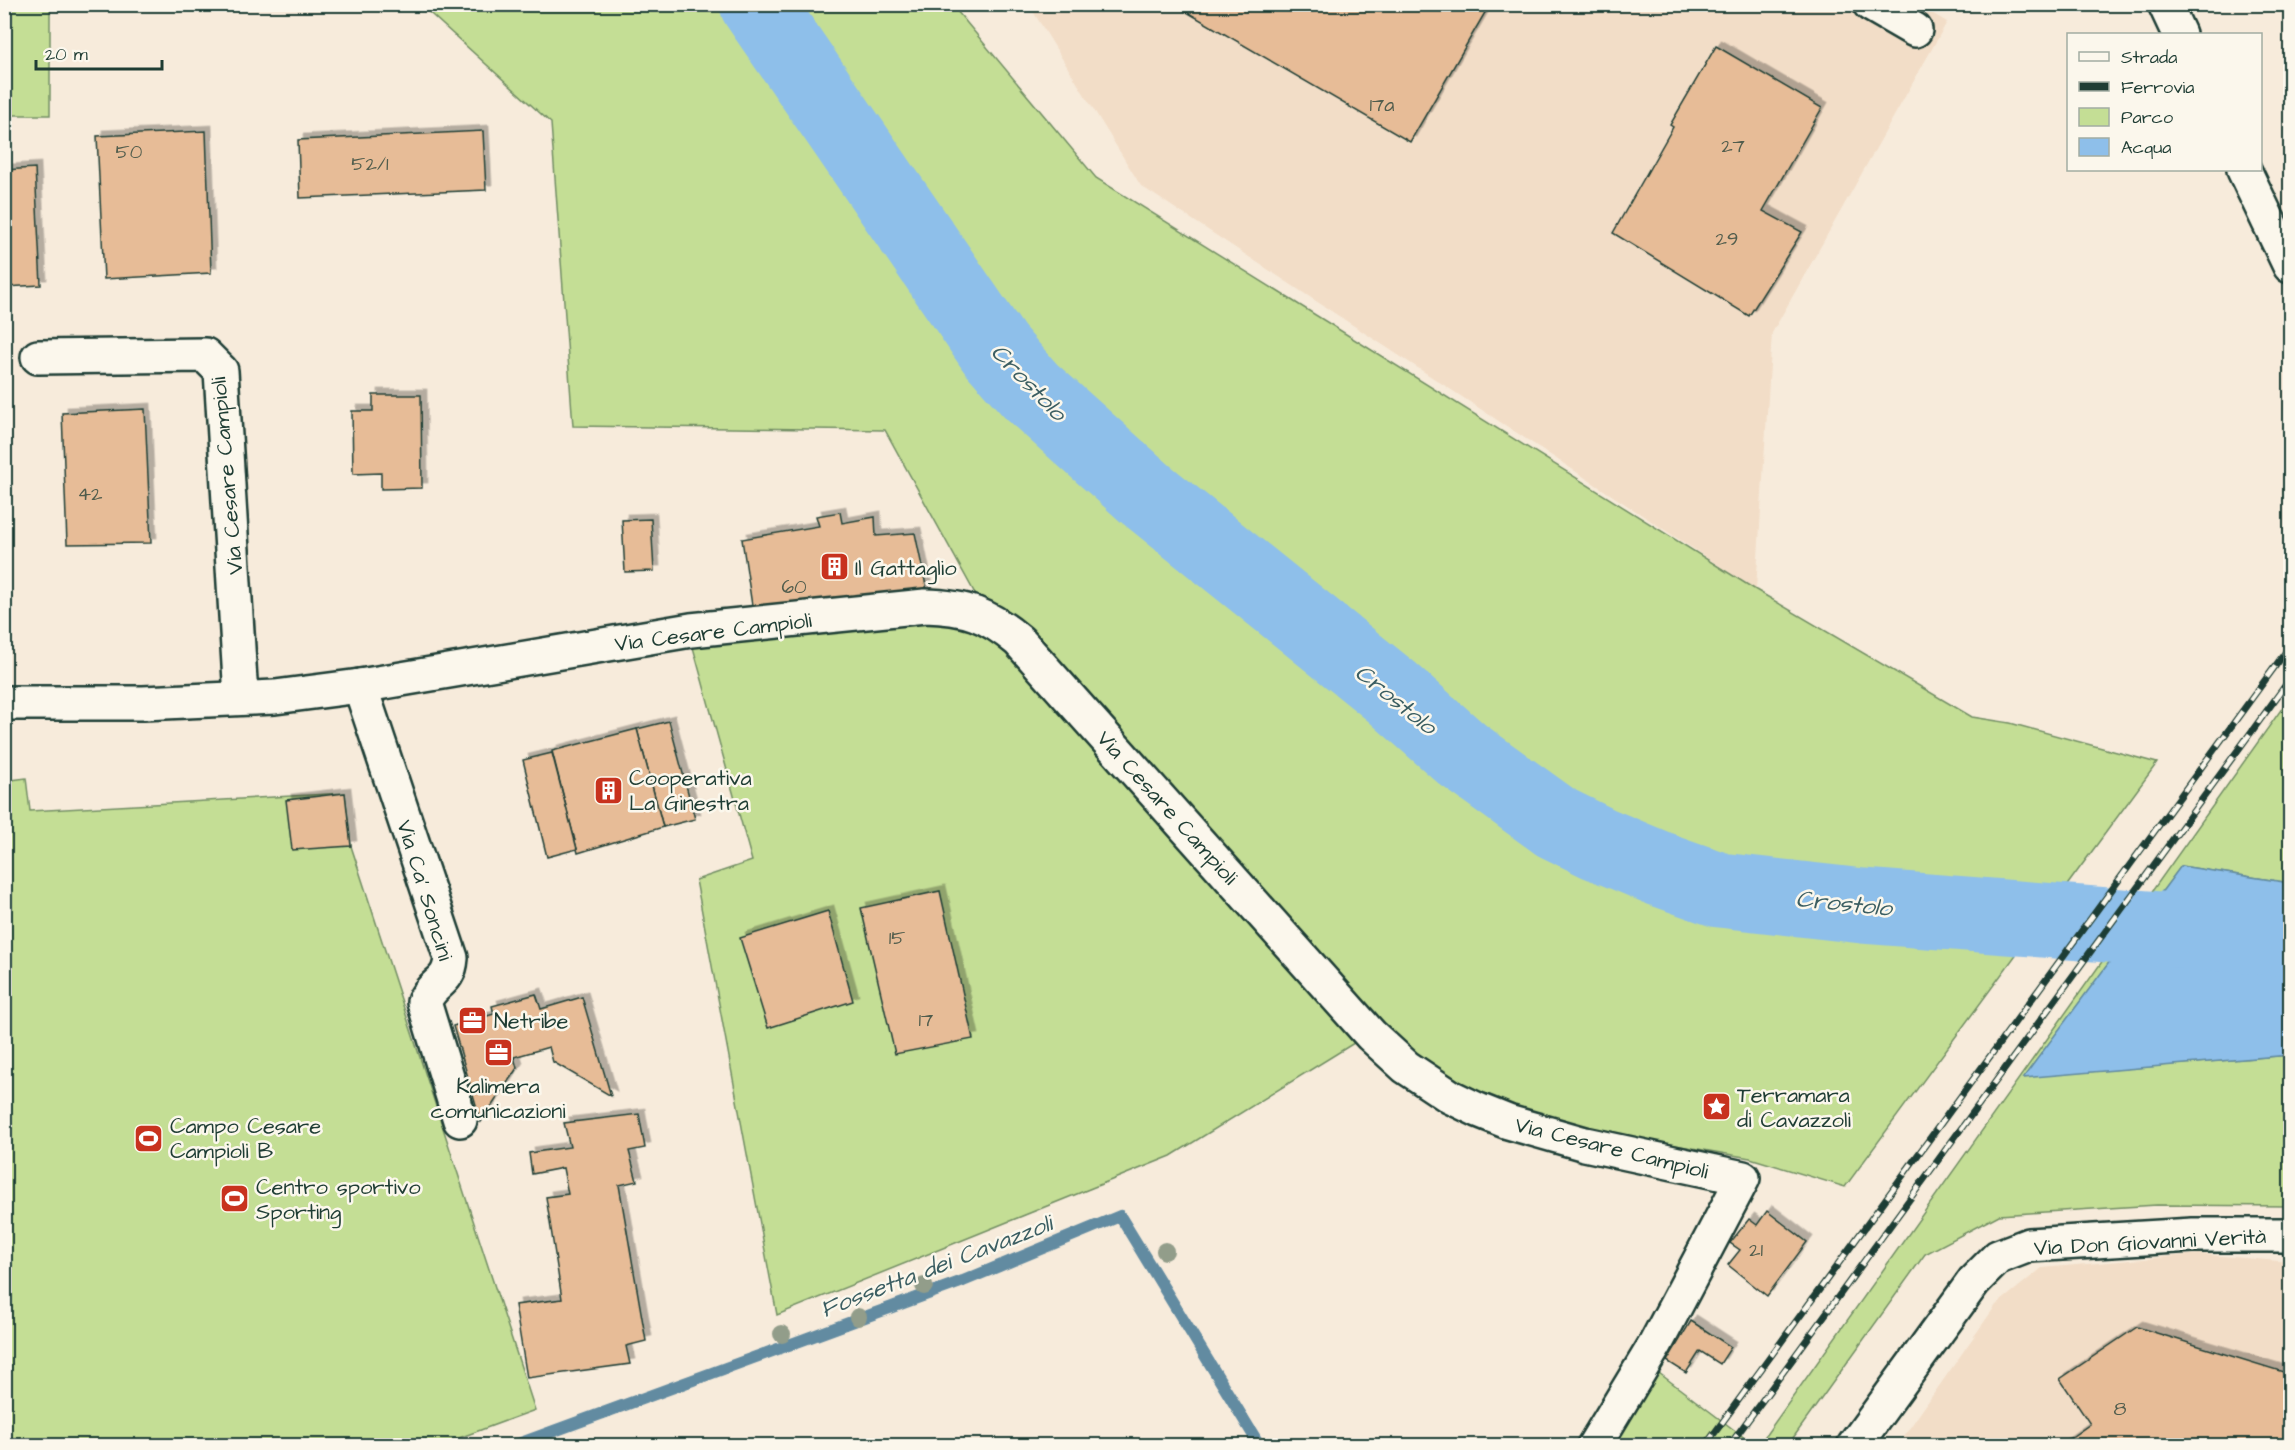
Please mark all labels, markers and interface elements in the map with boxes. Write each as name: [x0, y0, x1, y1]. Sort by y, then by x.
scale bar: [36, 33, 162, 71]
legend: [2067, 33, 2262, 171]
text: 20 m: [45, 42, 88, 67]
text: Strada: [2121, 45, 2177, 70]
text: Ferrovia: [2121, 75, 2194, 100]
house number: 17a: [1369, 91, 1395, 119]
text: Parco: [2121, 105, 2173, 130]
house number: 27: [1721, 132, 1745, 160]
text: Acqua: [2121, 135, 2171, 160]
house number: 50: [116, 138, 143, 166]
house number: 52/1: [351, 150, 389, 178]
house number: 29: [1716, 225, 1738, 253]
water label: Crostolo: [983, 336, 1075, 430]
street label: Via Cesare Campioli: [203, 376, 252, 576]
house number: 42: [77, 480, 103, 508]
building icon: Il Gattaglio: [818, 551, 850, 583]
place label: Il Gattaglio: [855, 553, 957, 585]
house number: 60: [781, 573, 807, 601]
street label: Via Cesare Campioli: [613, 605, 813, 660]
water label: Crostolo: [1347, 656, 1445, 744]
street label: Via Cesare Campioli: [1089, 724, 1245, 892]
place label: Cooperativa La Ginestra: [629, 763, 752, 819]
building icon: Cooperativa La Ginestra: [592, 774, 624, 806]
street label: Via Ca' Soncini: [388, 816, 461, 964]
water label: Crostolo: [1794, 882, 1895, 926]
house number: 15: [889, 924, 905, 952]
office icon: Netribe: [457, 1004, 489, 1036]
place label: Netribe: [494, 1006, 568, 1037]
house number: 17: [919, 1006, 933, 1034]
office icon: Kalimera comunicazioni: [482, 1037, 514, 1069]
place label: Kalimera comunicazioni: [431, 1071, 565, 1127]
place label: Terramara di Cavazzoli: [1737, 1080, 1851, 1136]
place icon: Terramara di Cavazzoli: [1700, 1091, 1732, 1123]
street label: Via Cesare Campioli: [1512, 1109, 1712, 1187]
place label: Campo Cesare Campioli B: [170, 1111, 321, 1167]
sports icon: Campo Cesare Campioli B: [133, 1122, 165, 1154]
place label: Centro sportivo Sporting: [256, 1172, 421, 1229]
sports icon: Centro sportivo Sporting: [219, 1183, 251, 1215]
water label: Fossetta dei Cavazzoli: [816, 1206, 1060, 1327]
street label: Via Don Giovanni Verità: [2033, 1221, 2267, 1264]
house number: 21: [1749, 1236, 1763, 1264]
house number: 8: [2114, 1395, 2127, 1423]

